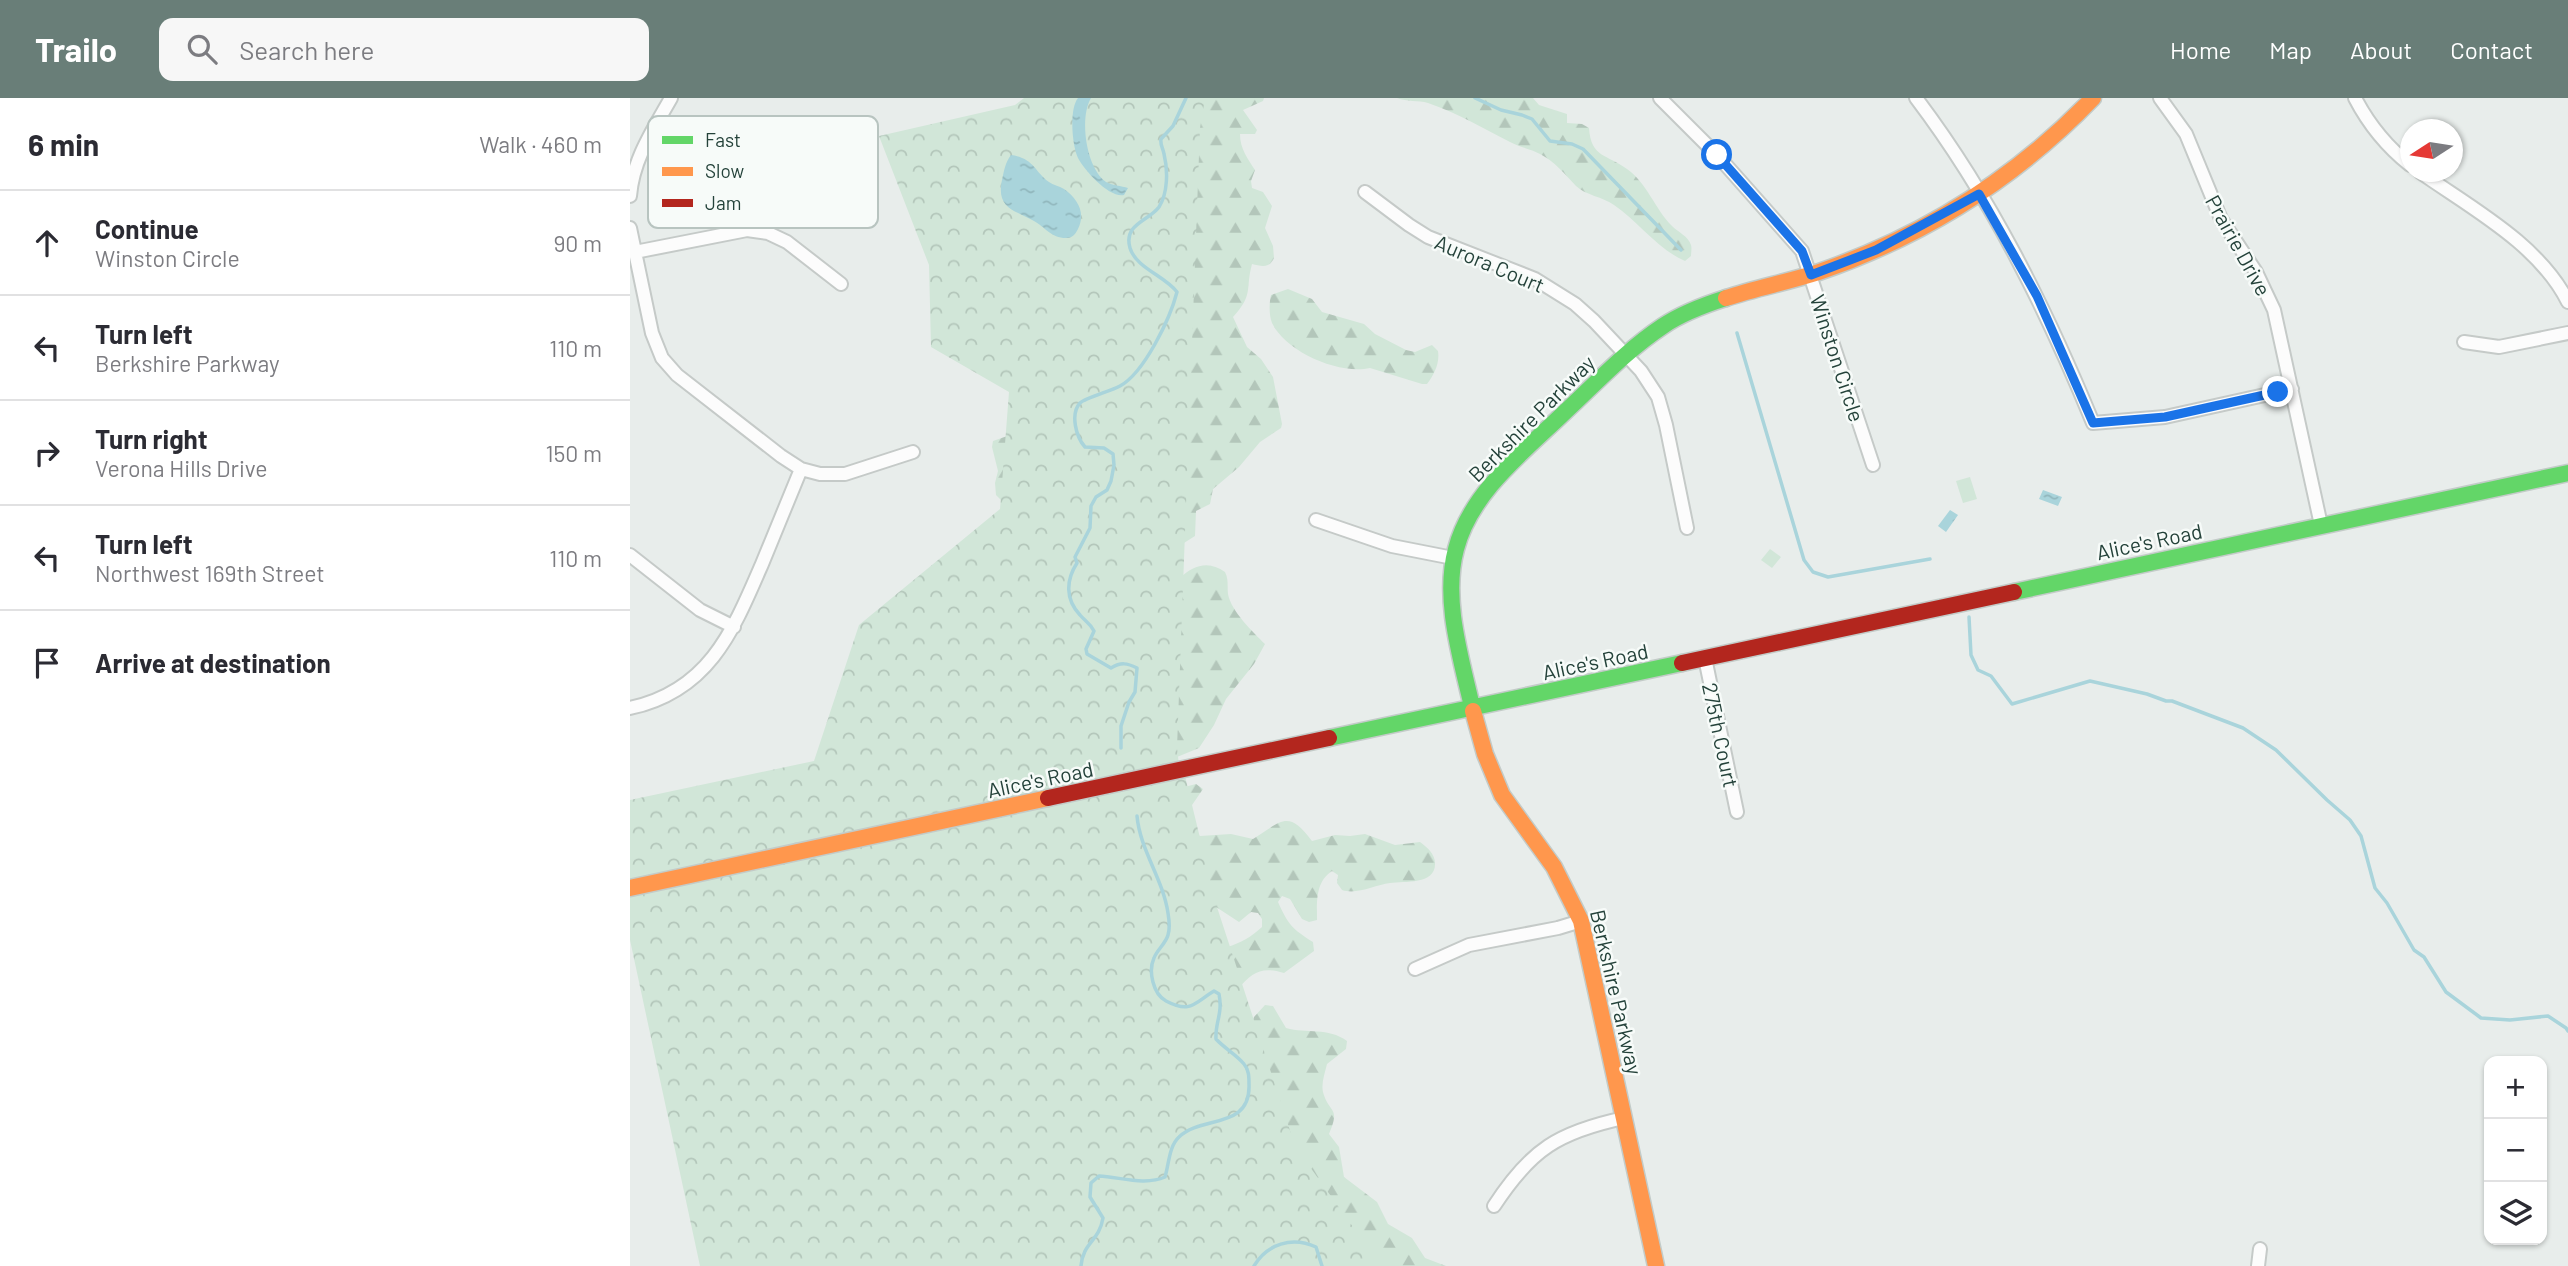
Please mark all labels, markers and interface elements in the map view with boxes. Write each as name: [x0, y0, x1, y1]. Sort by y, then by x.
search box: [159, 18, 649, 81]
text: Trailo: [35, 29, 117, 69]
icon: search: [183, 30, 221, 68]
text: Search here: [239, 34, 374, 65]
text: Home: [2170, 35, 2231, 64]
text: Map: [2269, 35, 2312, 64]
text: About: [2350, 35, 2412, 64]
text: Contact: [2450, 35, 2533, 64]
legend: [648, 116, 878, 228]
north arrow: [2400, 119, 2463, 182]
text: 6 min: [28, 126, 99, 162]
text: Fast: [705, 128, 741, 151]
text: Walk · 460 m: [479, 130, 602, 158]
route start: [1701, 139, 1732, 170]
text: Slow: [705, 159, 744, 182]
street label: Prairie Drive: [2201, 190, 2277, 300]
text: Jam: [705, 191, 741, 214]
text: Continue: [95, 213, 199, 244]
icon: ahead: [28, 224, 66, 262]
text: 90 m: [553, 229, 602, 257]
street label: Aurora Court: [1431, 229, 1549, 297]
text: Winston Circle: [95, 244, 240, 272]
street label: Winston Circle: [1806, 291, 1870, 425]
text: Turn left: [95, 318, 193, 349]
icon: left: [28, 329, 66, 367]
text: 110 m: [549, 334, 602, 362]
text: Berkshire Parkway: [95, 349, 280, 377]
street label: Berkshire Parkway: [1463, 349, 1600, 486]
route end: [2262, 376, 2293, 407]
text: Turn right: [95, 423, 208, 454]
icon: right: [28, 434, 66, 472]
text: 150 m: [546, 439, 602, 467]
text: Verona Hills Drive: [95, 454, 268, 482]
street label: Alice's Road: [2094, 518, 2204, 564]
text: Turn left: [95, 528, 193, 559]
icon: left: [28, 539, 66, 577]
text: 110 m: [549, 544, 602, 572]
text: Northwest 169th Street: [95, 559, 325, 587]
street label: Alice's Road: [1540, 638, 1650, 684]
icon: arrive: [28, 644, 66, 682]
text: Arrive at destination: [95, 647, 331, 678]
street label: 275th Court: [1698, 680, 1744, 790]
street label: Alice's Road: [985, 756, 1095, 802]
street label: Berkshire Parkway: [1586, 907, 1648, 1077]
map controls: [2484, 1056, 2547, 1245]
button: +: [2484, 1056, 2547, 1119]
button: −: [2484, 1119, 2547, 1182]
button: layers: [2484, 1182, 2547, 1245]

